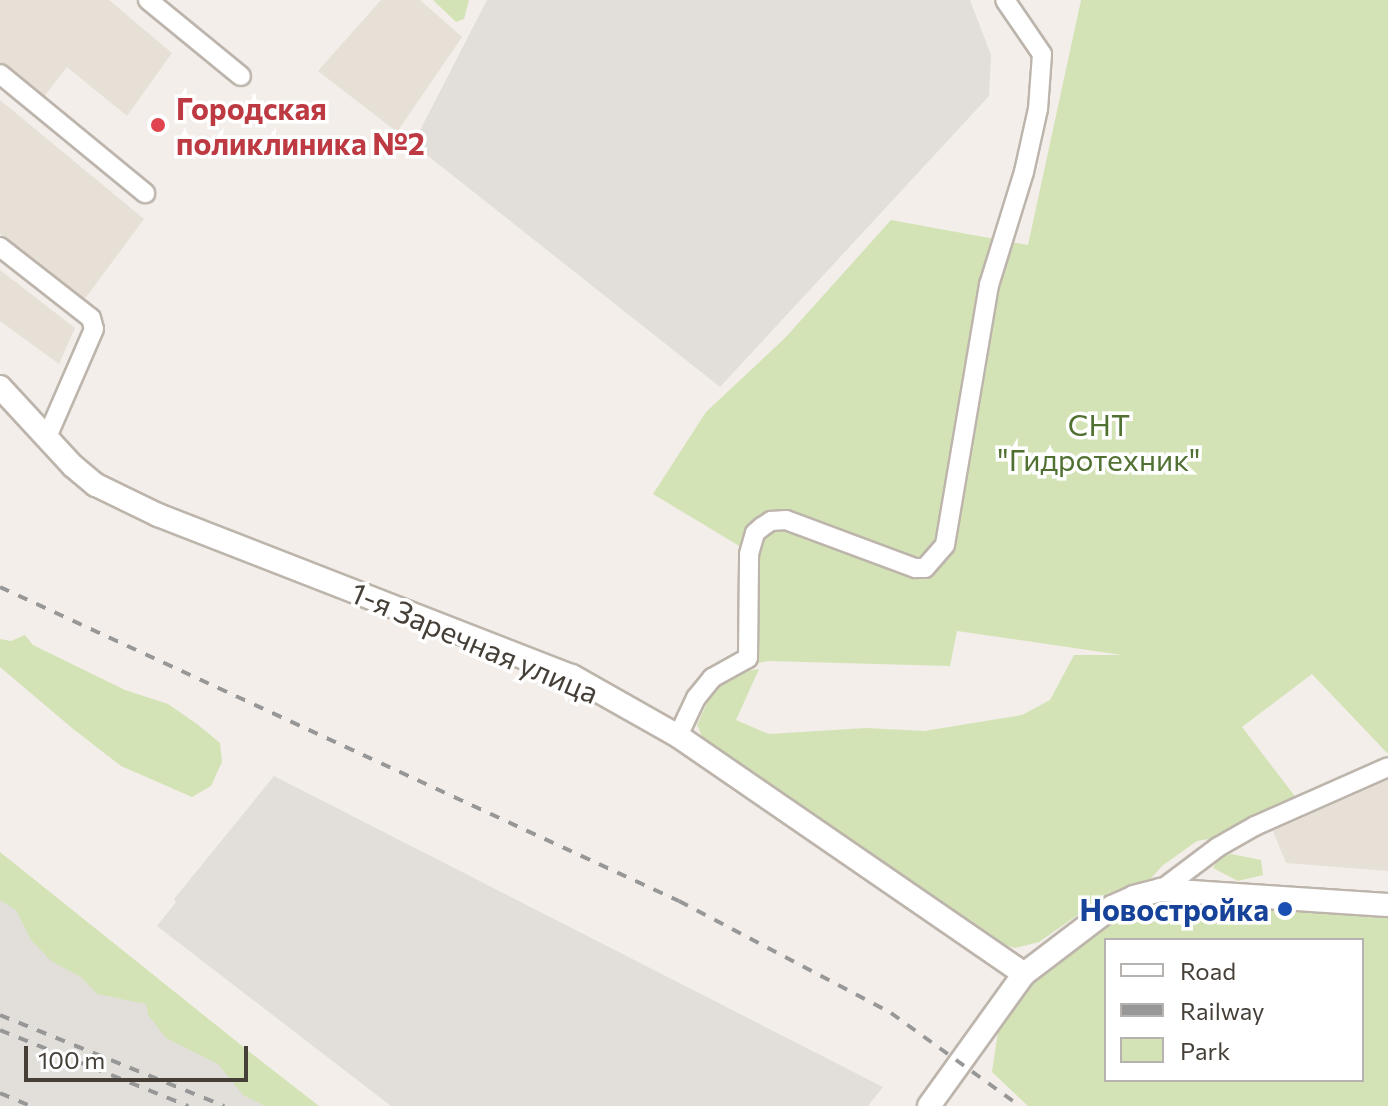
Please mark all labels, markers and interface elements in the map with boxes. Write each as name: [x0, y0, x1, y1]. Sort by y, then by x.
place label: Городская поликлиника №2: [176, 90, 425, 160]
marker: Городская поликлиника №2: [147, 114, 169, 136]
park label: СНТ "Гидротехник": [998, 406, 1200, 476]
street label: 1-я Заречная улица: [346, 574, 604, 710]
place label: Новостройка: [1079, 891, 1269, 927]
marker: Новостройка: [1276, 900, 1294, 918]
legend: [1104, 938, 1364, 1082]
text: Road: [1180, 956, 1236, 985]
text: Railway: [1180, 996, 1265, 1025]
scale bar: [28, 1030, 252, 1080]
text: Park: [1180, 1036, 1230, 1065]
text: 100 m: [38, 1045, 105, 1074]

